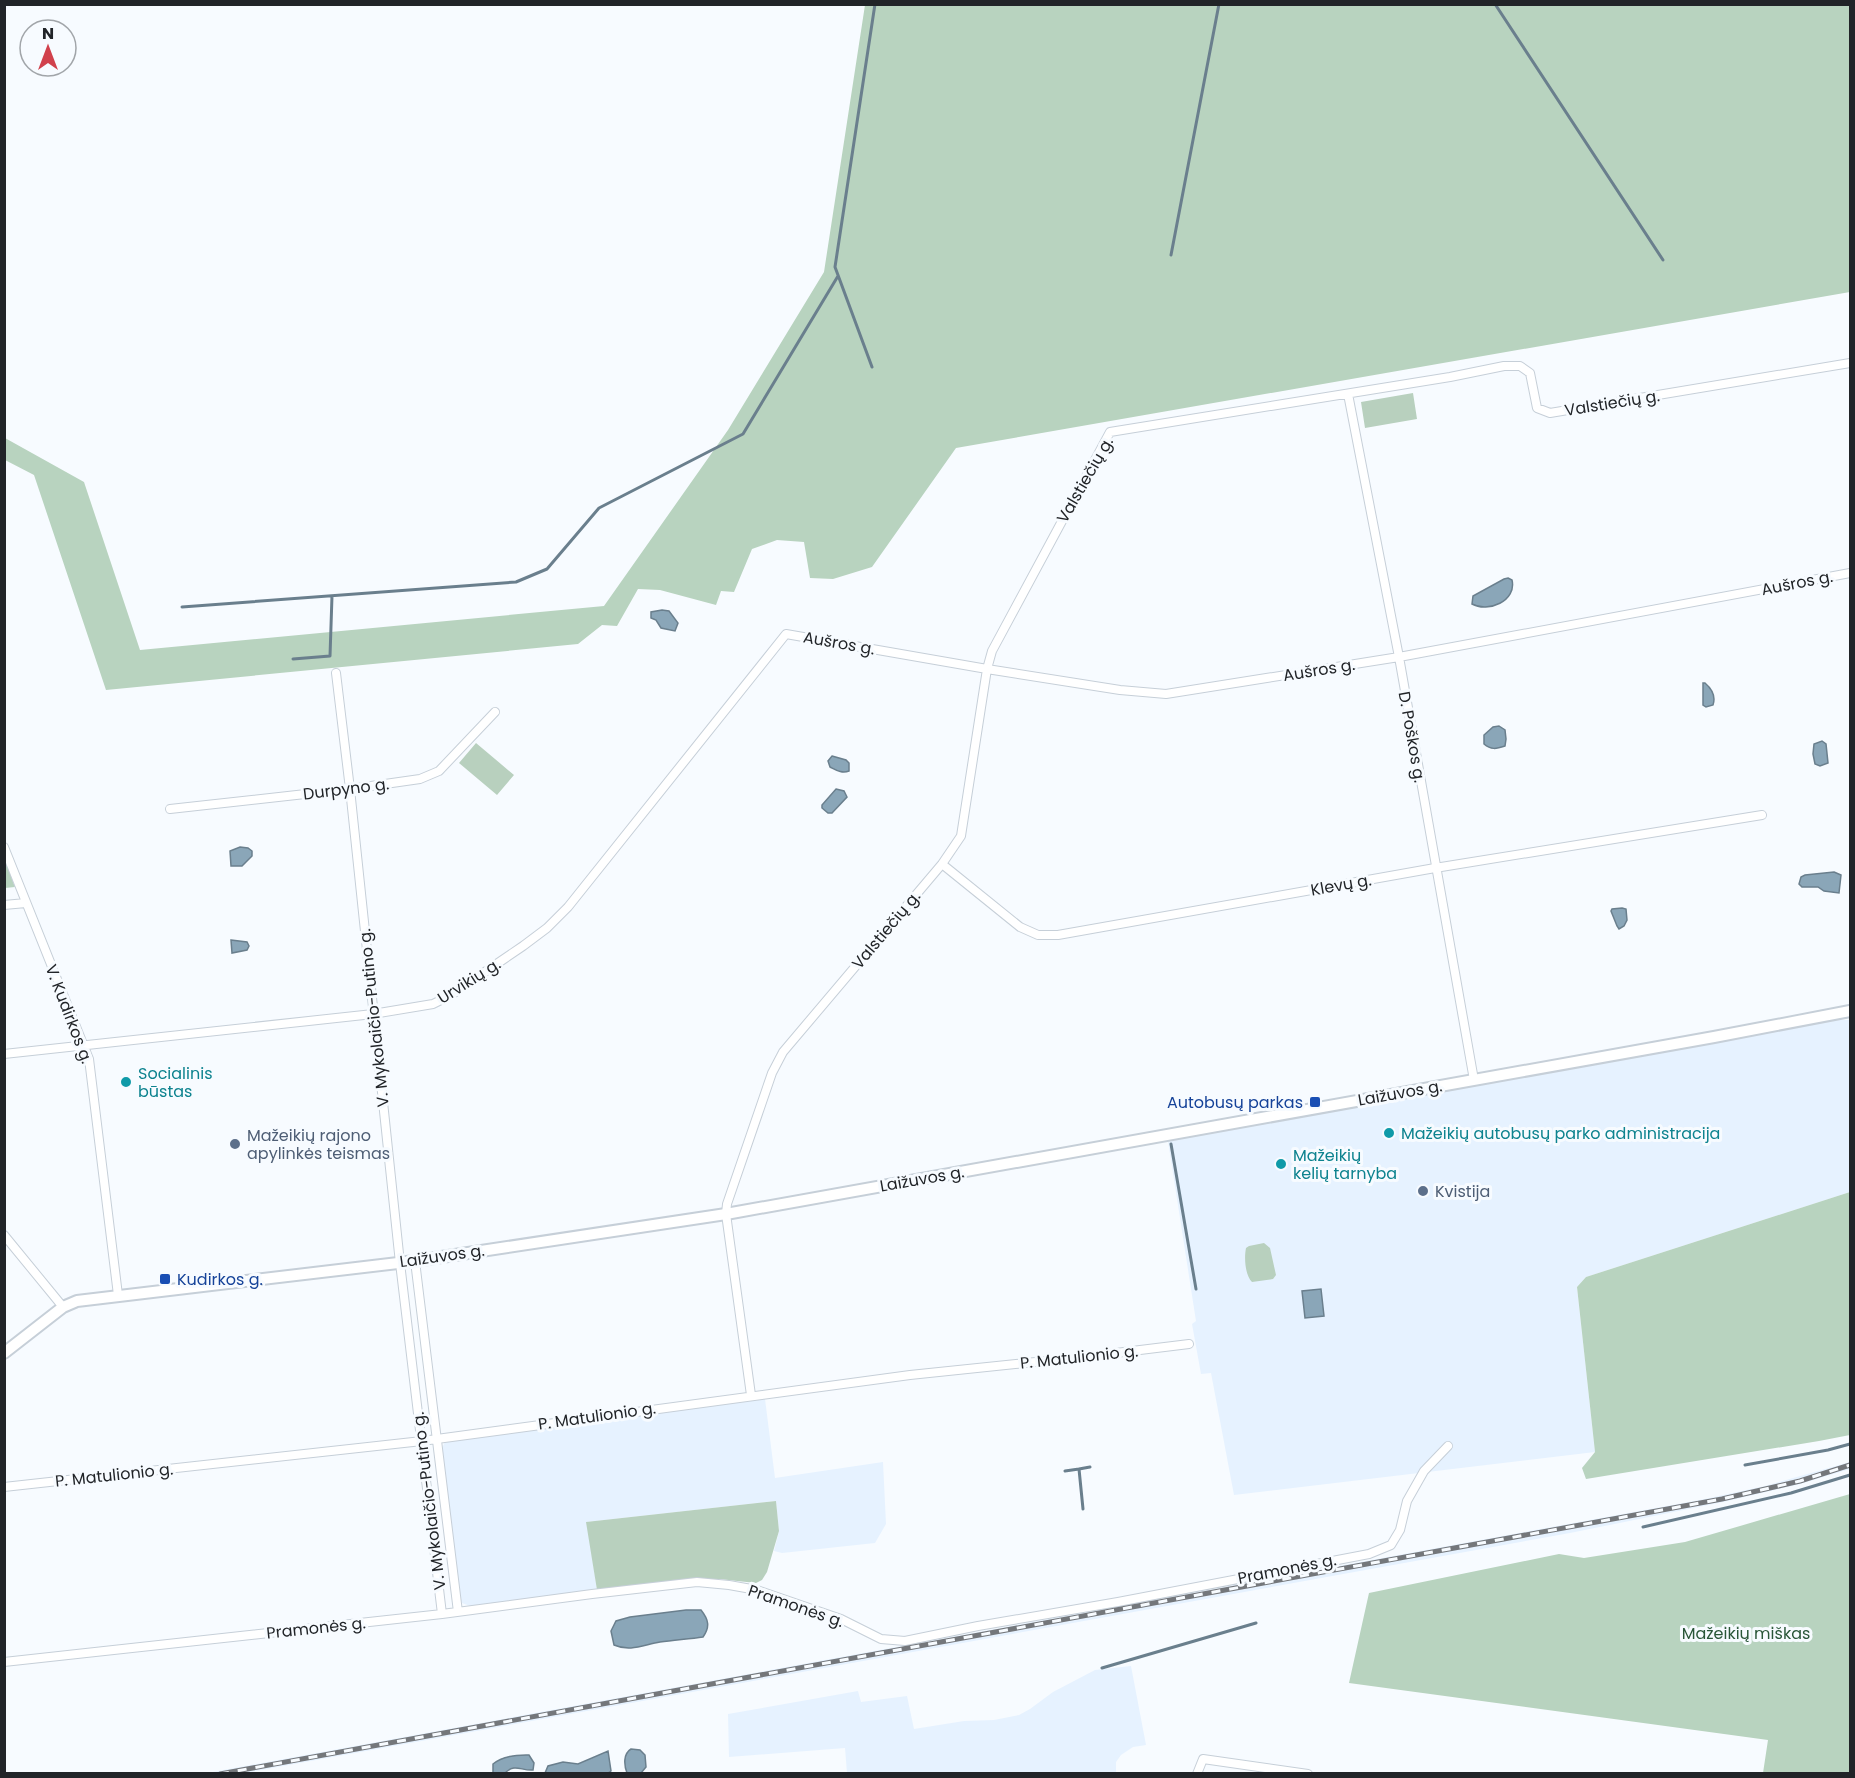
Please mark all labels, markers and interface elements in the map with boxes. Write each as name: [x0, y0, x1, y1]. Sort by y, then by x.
north arrow: [18, 18, 78, 78]
text: N: [42, 22, 54, 45]
street label: Valstiečių g.: [1563, 384, 1661, 422]
street label: Valstiečių g.: [1051, 433, 1119, 527]
street label: Aušros g.: [1759, 565, 1835, 601]
street label: Aušros g.: [801, 625, 877, 661]
street label: Aušros g.: [1281, 653, 1357, 687]
street label: D. Poškos g.: [1393, 690, 1431, 784]
street label: Durpyno g.: [302, 772, 390, 806]
street label: Klevų g.: [1309, 868, 1373, 902]
street label: Valstiečių g.: [846, 886, 926, 974]
street label: V. Mykolaičio-Putino g.: [353, 928, 395, 1108]
street label: Urvikių g.: [433, 953, 505, 1009]
street label: V. Kudirkos g.: [40, 961, 98, 1067]
place label: Socialinis būstas: [138, 1062, 213, 1103]
street label: Laižuvos g.: [1356, 1074, 1444, 1112]
marker: Socialinis būstas: [119, 1075, 133, 1089]
place label: Autobusų parkas: [1167, 1091, 1303, 1114]
marker: Autobusų parkas: [1308, 1095, 1322, 1109]
place label: Mažeikių autobusų parko administracija: [1401, 1122, 1720, 1145]
place label: Mažeikių rajono apylinkės teismas: [247, 1124, 390, 1165]
marker: Mažeikių autobusų parko administracija: [1382, 1126, 1396, 1140]
marker: Mažeikių rajono apylinkės teismas: [228, 1137, 242, 1151]
place label: Mažeikių kelių tarnyba: [1293, 1144, 1397, 1185]
marker: Mažeikių kelių tarnyba: [1274, 1157, 1288, 1171]
street label: Laižuvos g.: [878, 1160, 966, 1198]
place label: Kvistija: [1435, 1180, 1490, 1203]
marker: Kvistija: [1416, 1184, 1430, 1198]
street label: Laižuvos g.: [398, 1239, 486, 1273]
place label: Kudirkos g.: [177, 1268, 263, 1291]
marker: Kudirkos g.: [158, 1272, 172, 1286]
street label: P. Matulionio g.: [1019, 1339, 1139, 1375]
street label: P. Matulionio g.: [537, 1396, 657, 1436]
street label: V. Mykolaičio-Putino g.: [407, 1411, 451, 1591]
street label: P. Matulionio g.: [54, 1457, 174, 1493]
street label: Pramonės g.: [1236, 1548, 1338, 1590]
street label: Pramonės g.: [745, 1579, 847, 1633]
street label: Pramonės g.: [265, 1611, 367, 1645]
park label: Mažeikių miškas: [1682, 1622, 1810, 1645]

